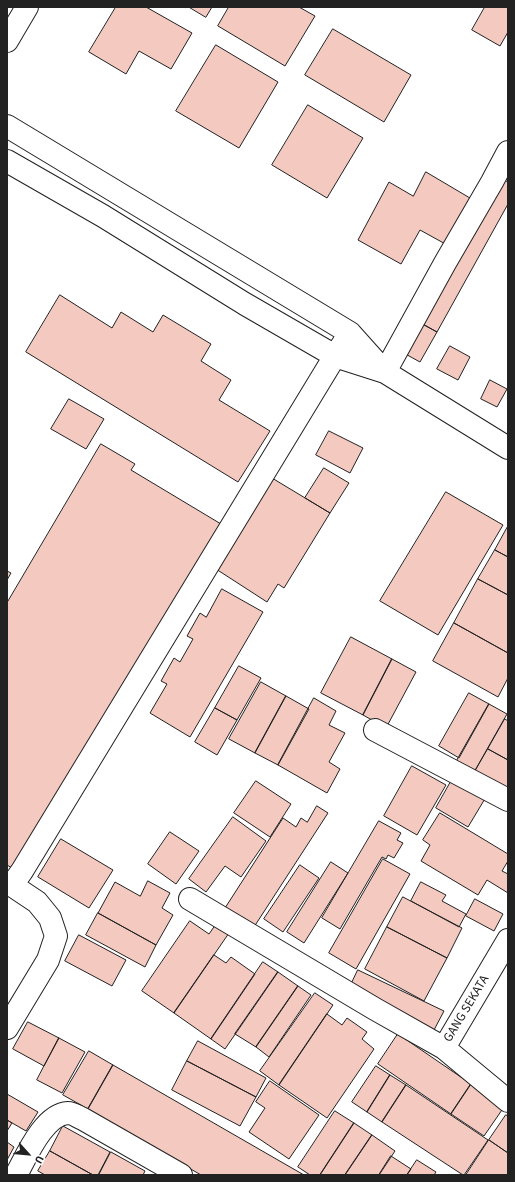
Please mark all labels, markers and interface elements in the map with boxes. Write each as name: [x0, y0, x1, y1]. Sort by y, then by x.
street label: GANG SEKATA: [441, 973, 493, 1045]
north arrow: [8, 1134, 48, 1174]
text: U: [31, 1153, 47, 1166]

